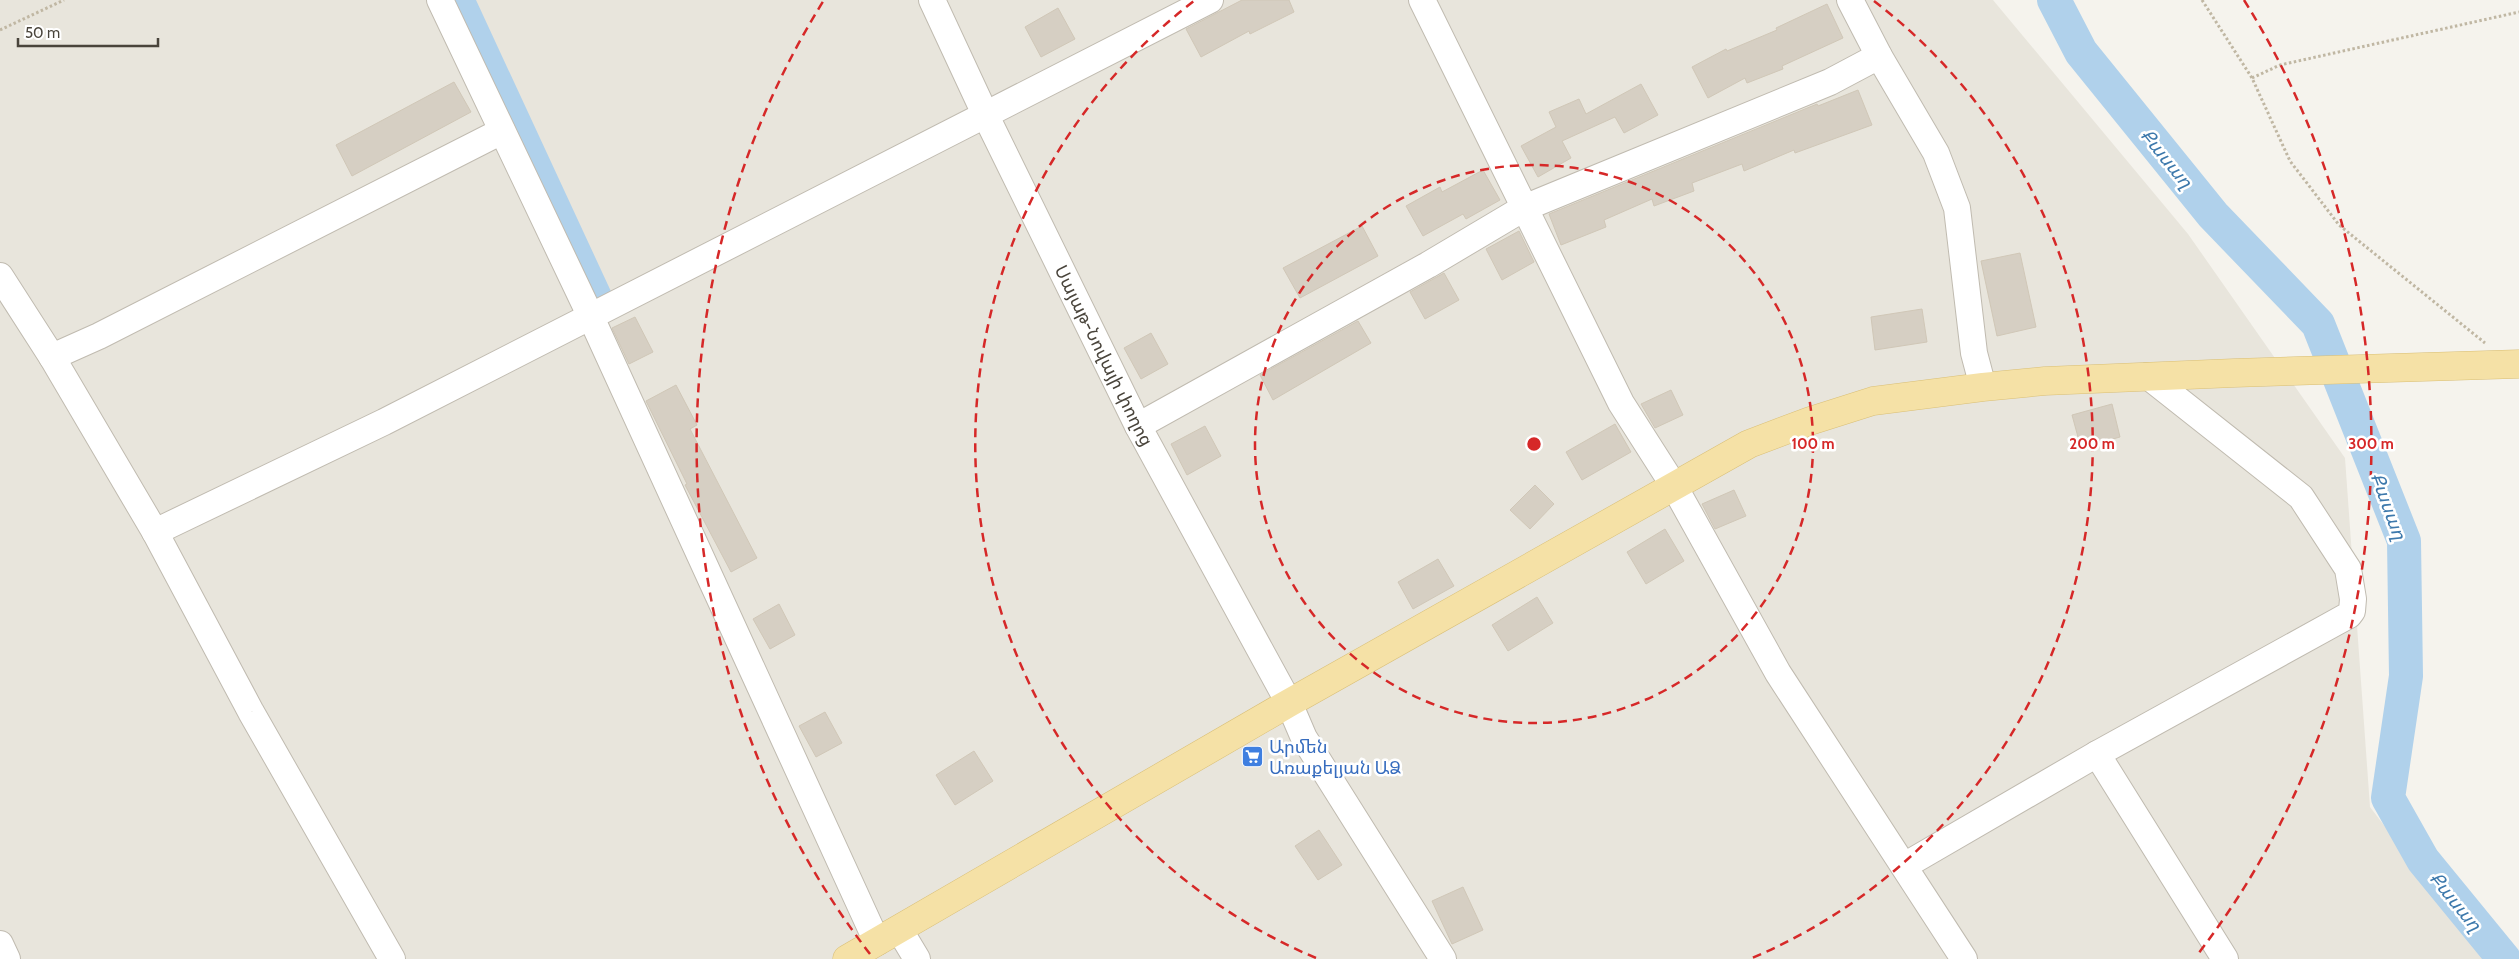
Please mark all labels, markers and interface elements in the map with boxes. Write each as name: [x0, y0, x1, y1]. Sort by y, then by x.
scale bar: [18, 15, 158, 47]
text: 50 m: [25, 24, 60, 42]
water label: Քասաղ: [2136, 124, 2198, 193]
street label: Սայաթ-Նովայի փողոց: [1050, 262, 1158, 450]
centre of rings: [1525, 435, 1543, 453]
text: 100 m: [1791, 435, 1835, 453]
text: 200 m: [2069, 435, 2115, 453]
text: 300 m: [2348, 435, 2394, 453]
water label: Քասաղ: [2366, 470, 2411, 543]
place label: Արմեն Առաքելյան ԱՁ: [1269, 736, 1401, 779]
supermarket icon: Արմեն Առաքելյան ԱՁ: [1241, 745, 1265, 769]
water label: Քասաղ: [2425, 867, 2487, 936]

